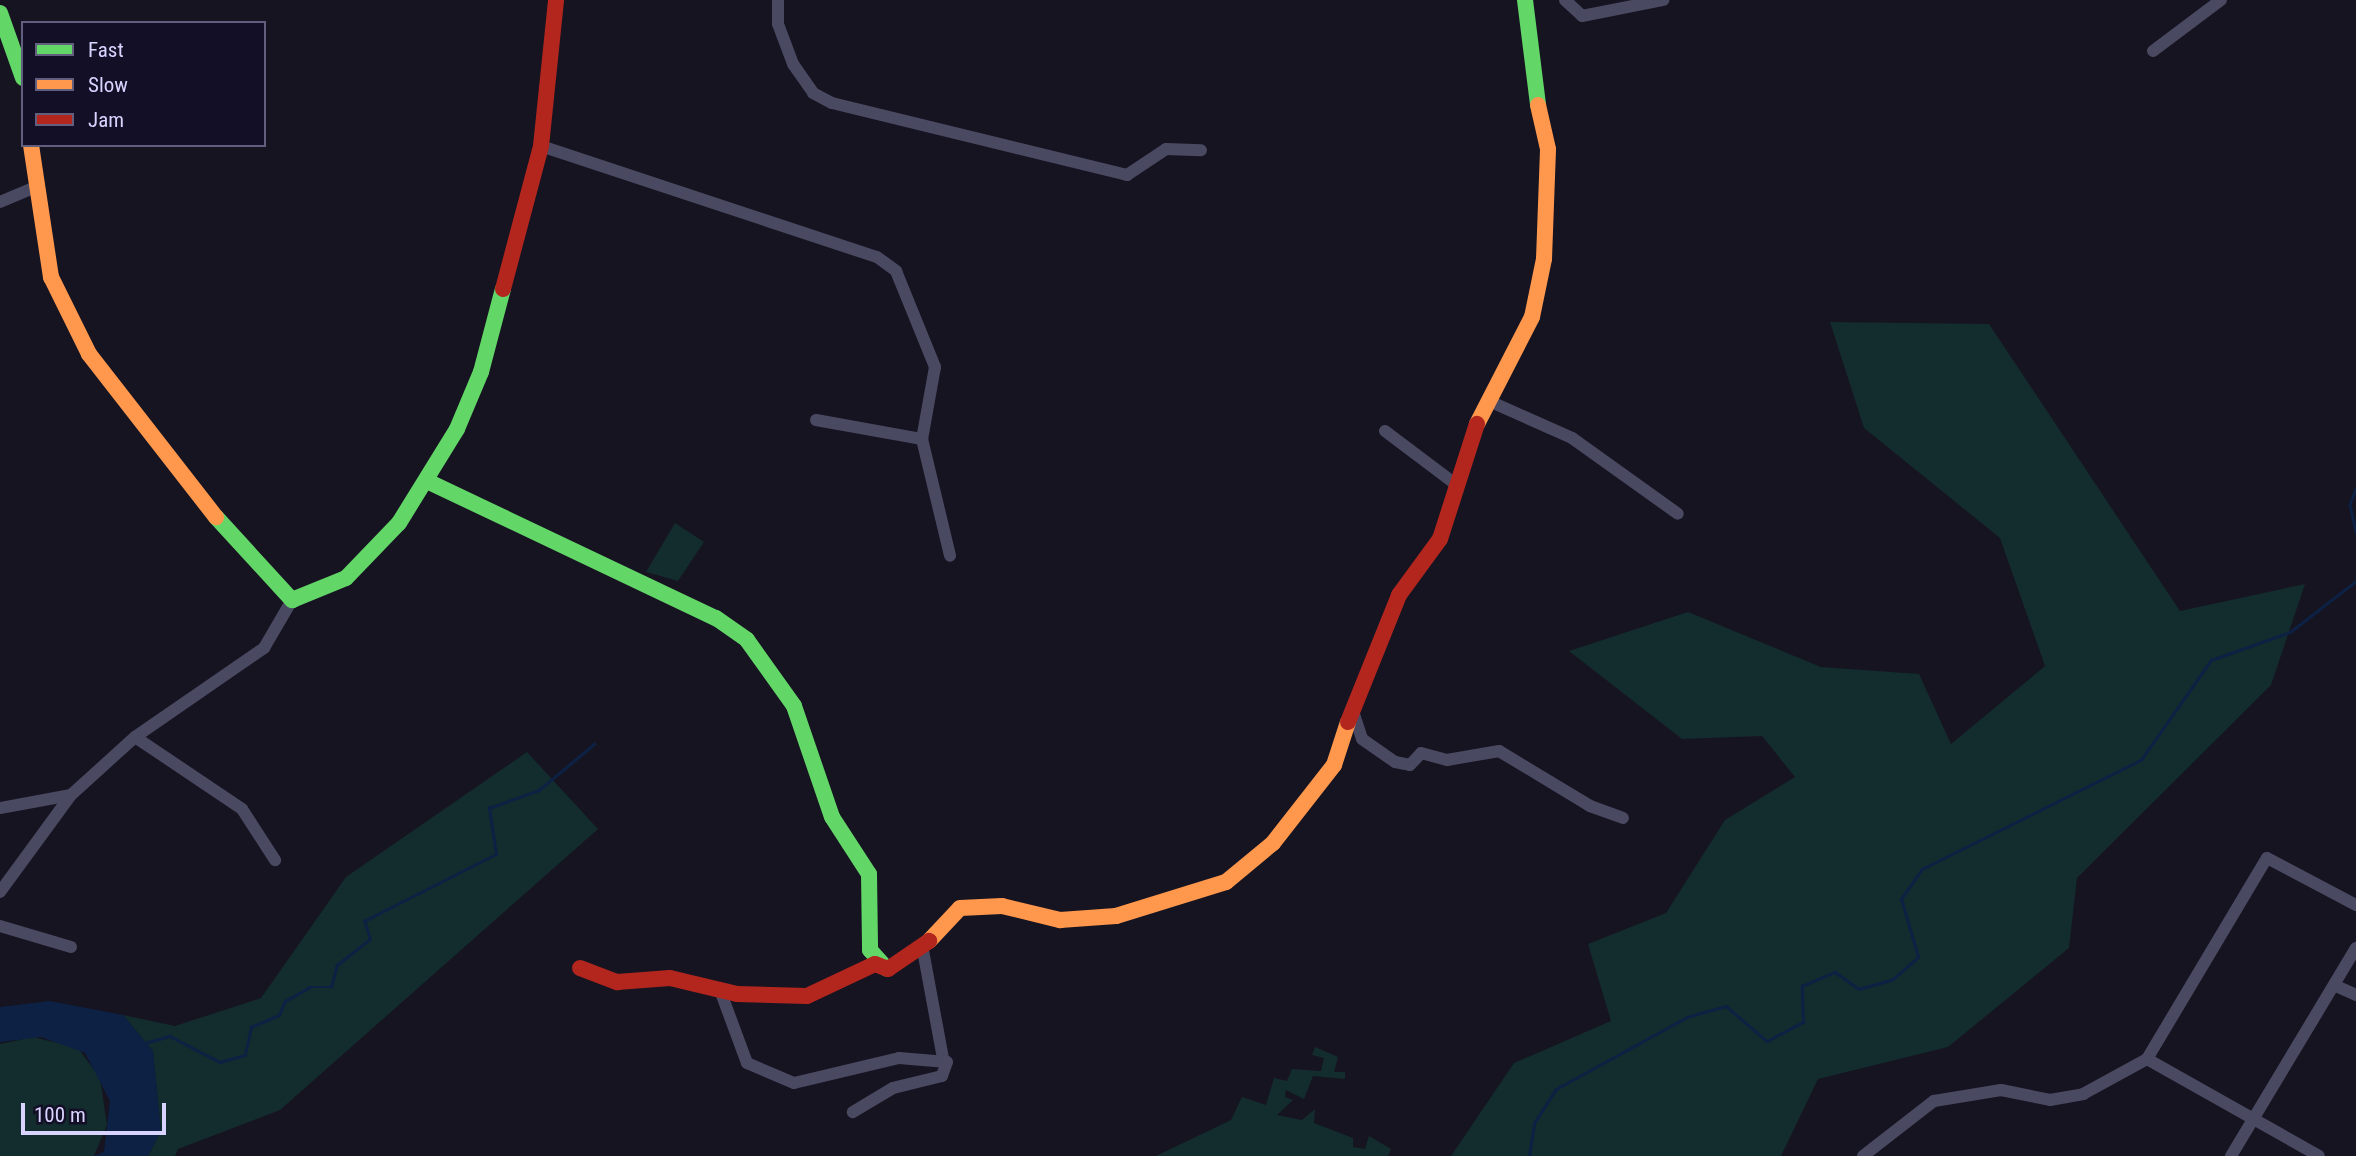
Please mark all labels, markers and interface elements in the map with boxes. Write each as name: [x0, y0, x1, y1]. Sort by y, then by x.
legend: [21, 21, 266, 147]
text: Fast: [88, 38, 124, 62]
text: Slow: [88, 73, 128, 97]
text: Jam: [88, 108, 124, 132]
scale bar: [24, 1090, 170, 1134]
text: 100 m: [34, 1103, 86, 1127]

